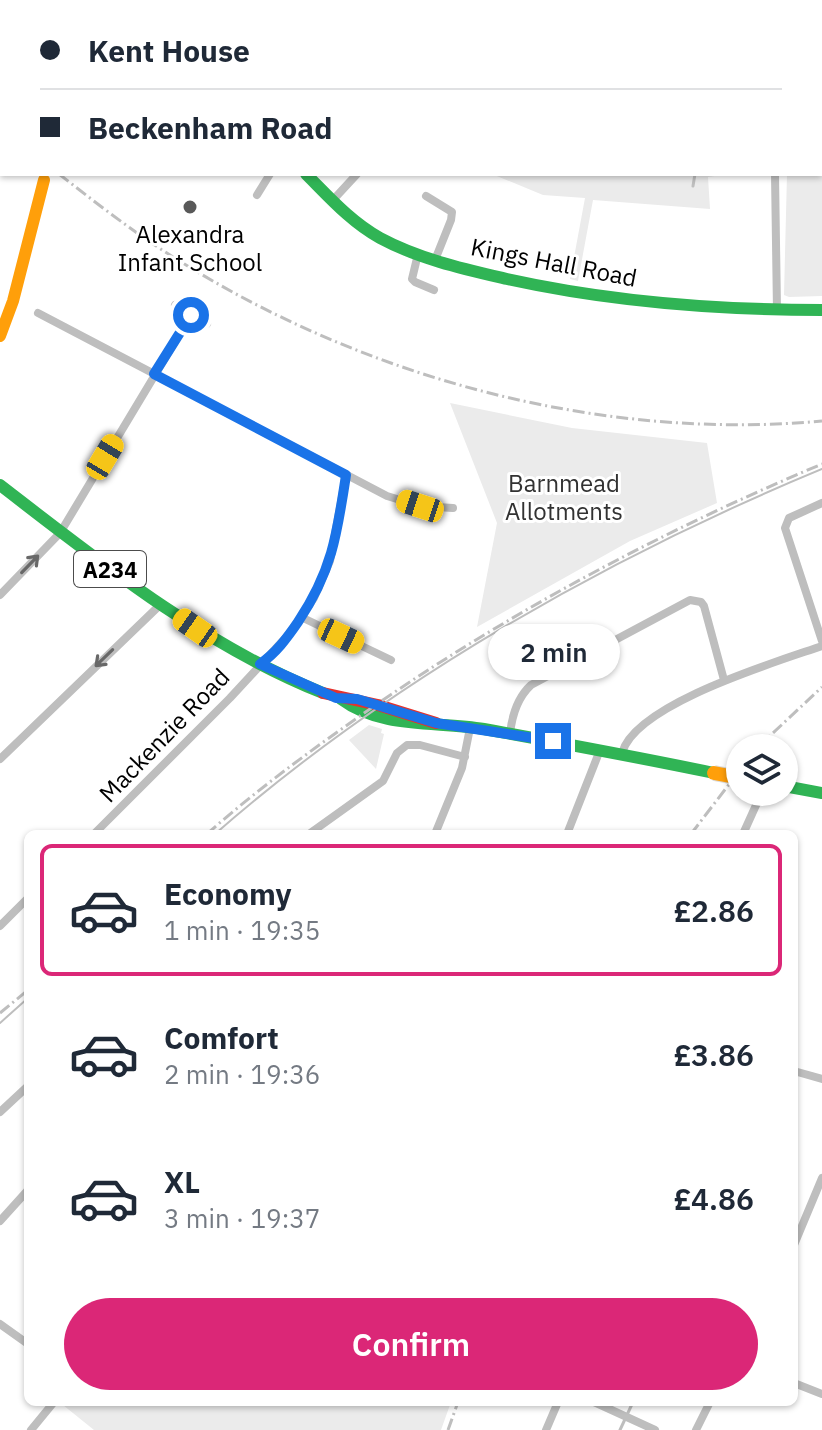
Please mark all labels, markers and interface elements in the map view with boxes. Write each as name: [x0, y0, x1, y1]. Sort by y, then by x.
text: Kent House: [88, 31, 250, 70]
text: Beckenham Road: [88, 108, 332, 147]
marker: Alexandra Infant School: [181, 198, 199, 216]
place label: Alexandra Infant School: [118, 218, 262, 278]
street label: Kings Hall Road: [468, 230, 640, 294]
route start: [173, 297, 209, 333]
car: [82, 430, 128, 484]
park label: Barnmead Allotments: [505, 467, 623, 527]
car: [393, 487, 447, 525]
road number: A234: [74, 551, 146, 587]
one-way arrow: [20, 555, 39, 574]
car: [168, 604, 222, 652]
car: [314, 615, 368, 657]
callout: 2 min: [487, 625, 619, 681]
text: 2 min: [520, 635, 588, 669]
one-way arrow: [95, 648, 114, 667]
street label: Mackenzie Road: [92, 661, 236, 809]
route end: [535, 723, 571, 759]
map controls: [726, 734, 798, 806]
button: layers: [726, 734, 798, 806]
icon: car: [68, 874, 140, 946]
text: Economy: [164, 874, 292, 913]
text: £2.86: [673, 891, 754, 930]
text: 1 min · 19:35: [164, 913, 320, 947]
icon: car: [68, 1018, 140, 1090]
text: Comfort: [164, 1018, 279, 1057]
text: £3.86: [673, 1035, 754, 1074]
text: 2 min · 19:36: [164, 1057, 320, 1091]
icon: car: [68, 1162, 140, 1234]
text: XL: [164, 1162, 200, 1201]
text: £4.86: [673, 1179, 754, 1218]
text: 3 min · 19:37: [164, 1201, 320, 1235]
button: Confirm: [64, 1298, 758, 1390]

